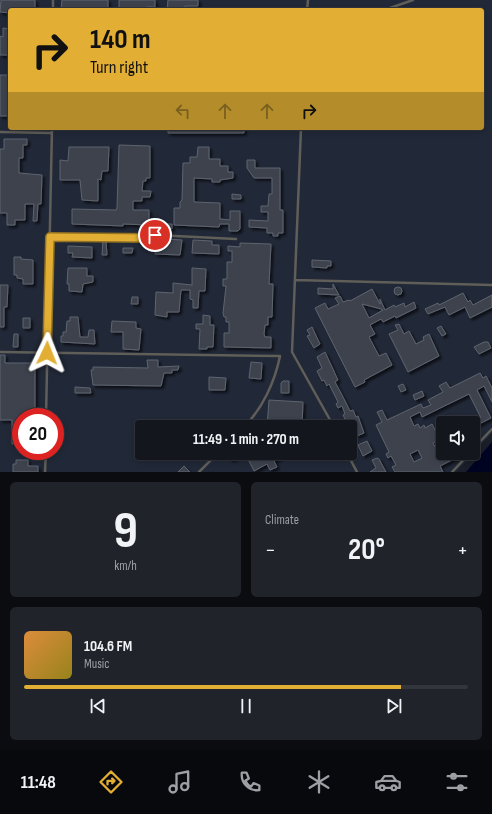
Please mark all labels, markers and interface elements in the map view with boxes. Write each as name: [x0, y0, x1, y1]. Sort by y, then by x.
text: 140 m: [90, 23, 151, 56]
icon: right: [24, 24, 76, 76]
text: Turn right: [90, 57, 148, 78]
icon: left: [172, 100, 194, 122]
icon: ahead: [214, 100, 236, 122]
icon: ahead: [256, 100, 278, 122]
icon: right: [298, 100, 320, 122]
pin: [138, 218, 172, 252]
icon: arrive: [144, 224, 166, 246]
position arrow: [26, 332, 68, 374]
speed limit sign: 20: [12, 408, 64, 460]
map controls: [436, 416, 480, 460]
button: sound: [436, 416, 480, 460]
text: 11:49 · 1 min · 270 m: [193, 430, 299, 449]
text: 9: [113, 500, 138, 563]
text: Climate: [265, 512, 299, 528]
text: 20°: [348, 532, 385, 568]
text: −: [265, 537, 276, 564]
text: +: [457, 537, 468, 564]
text: km/h: [114, 558, 137, 574]
text: 104.6 FM: [84, 637, 132, 656]
text: Music: [84, 656, 109, 672]
icon: previous: [87, 695, 109, 717]
icon: pause: [235, 695, 257, 717]
icon: next: [383, 695, 405, 717]
icon: directions: [97, 768, 125, 796]
icon: music: [166, 768, 194, 796]
icon: phone: [236, 768, 264, 796]
icon: climate: [305, 768, 333, 796]
icon: car: [374, 768, 402, 796]
icon: filters: [443, 768, 471, 796]
text: 11:48: [21, 772, 56, 793]

